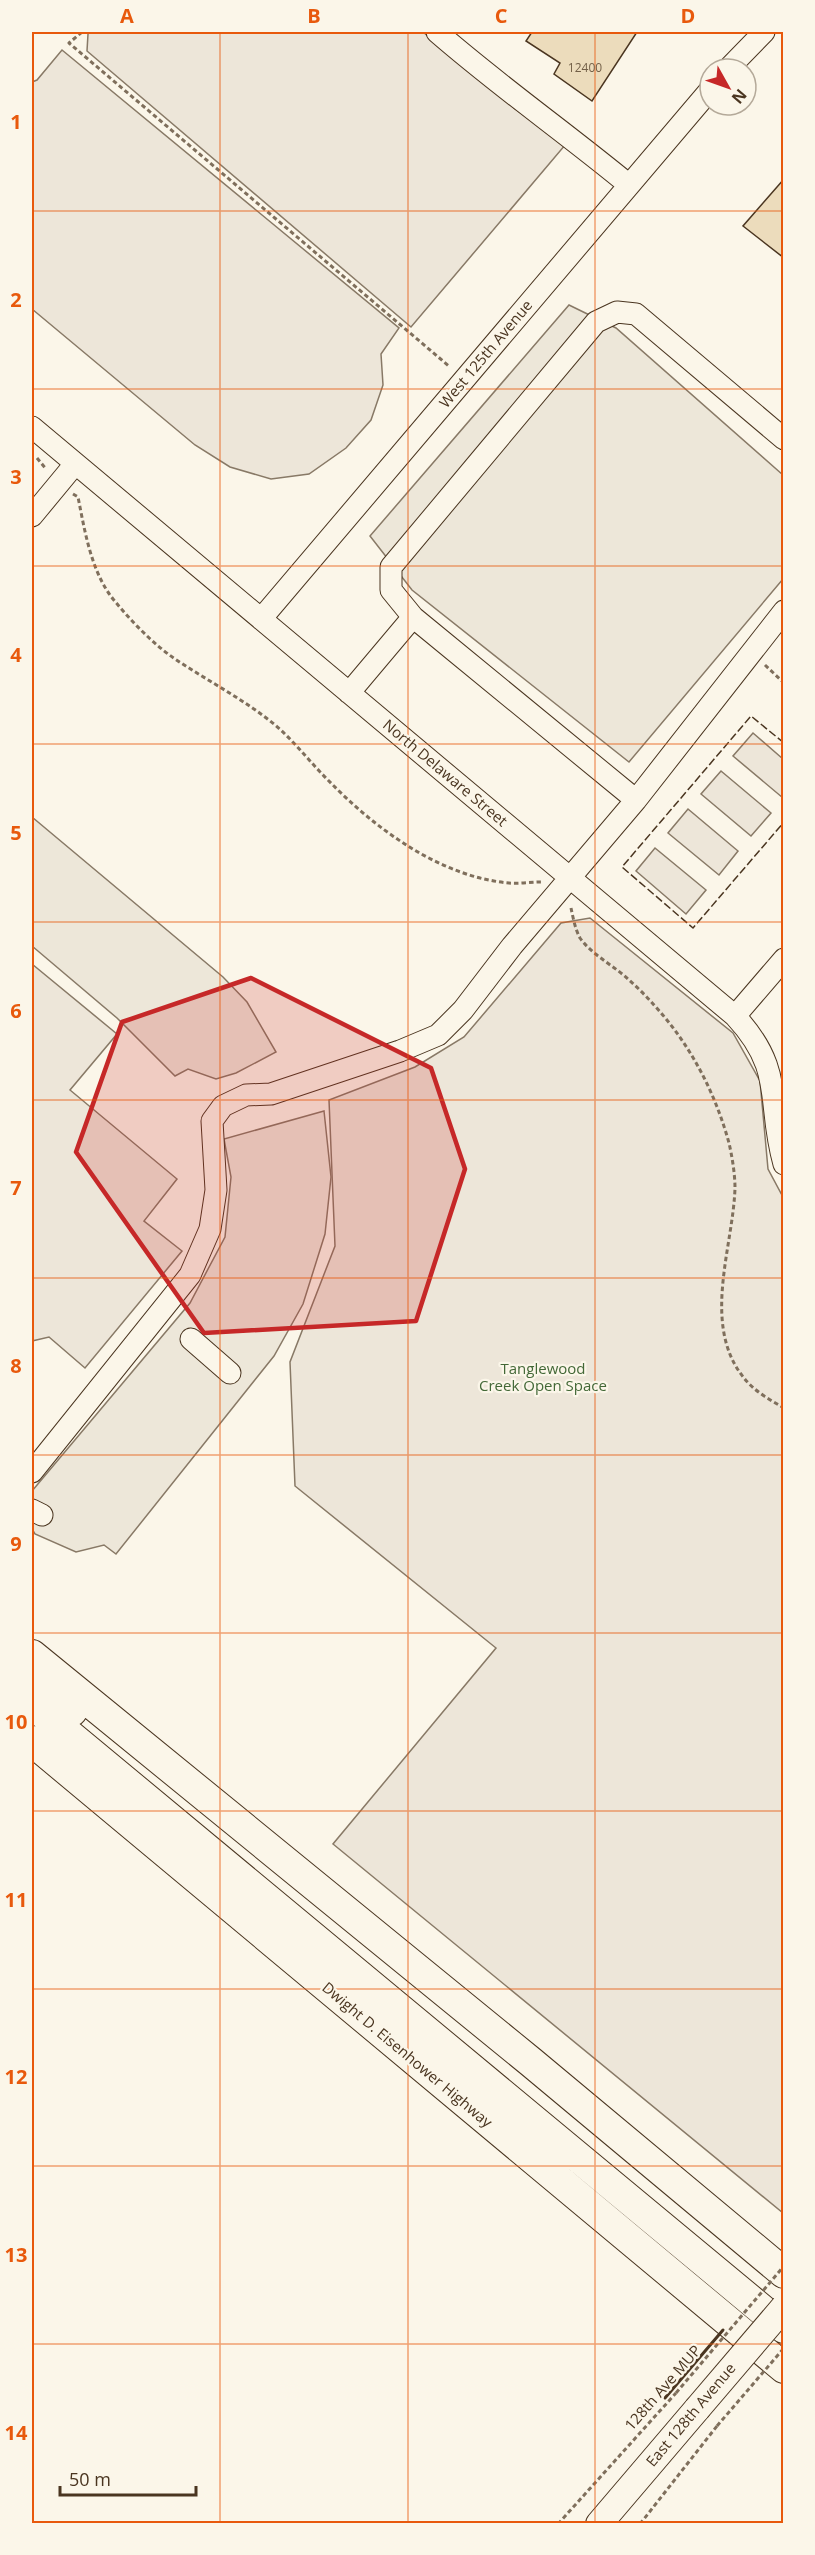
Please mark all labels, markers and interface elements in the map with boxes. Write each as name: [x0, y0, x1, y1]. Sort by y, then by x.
text: A: [120, 2, 134, 29]
text: B: [307, 2, 321, 29]
text: C: [495, 2, 508, 29]
text: D: [681, 2, 695, 29]
north arrow: [698, 57, 758, 117]
house number: 12400: [568, 59, 602, 76]
text: N: [727, 85, 752, 109]
text: 1: [10, 108, 22, 135]
text: 2: [10, 286, 22, 313]
street label: West 125th Avenue: [434, 295, 536, 412]
text: 3: [10, 463, 22, 490]
text: 4: [10, 641, 22, 668]
street label: North Delaware Street: [379, 714, 512, 830]
text: 5: [10, 819, 22, 846]
text: 6: [10, 997, 22, 1024]
text: 7: [10, 1174, 22, 1201]
text: 8: [10, 1352, 22, 1379]
park label: Tanglewood Creek Open Space: [479, 1358, 607, 1395]
text: 9: [10, 1530, 22, 1557]
text: 10: [5, 1708, 27, 1735]
text: 11: [5, 1886, 27, 1913]
street label: Dwight D. Eisenhower Highway: [318, 1977, 497, 2132]
text: 12: [5, 2063, 27, 2090]
text: 13: [5, 2241, 27, 2268]
street label: 128th Ave MUP: [620, 2340, 705, 2434]
street label: East 128th Avenue: [641, 2358, 740, 2470]
text: 14: [5, 2419, 28, 2446]
scale bar: [60, 2459, 196, 2497]
text: 50 m: [69, 2467, 111, 2491]

